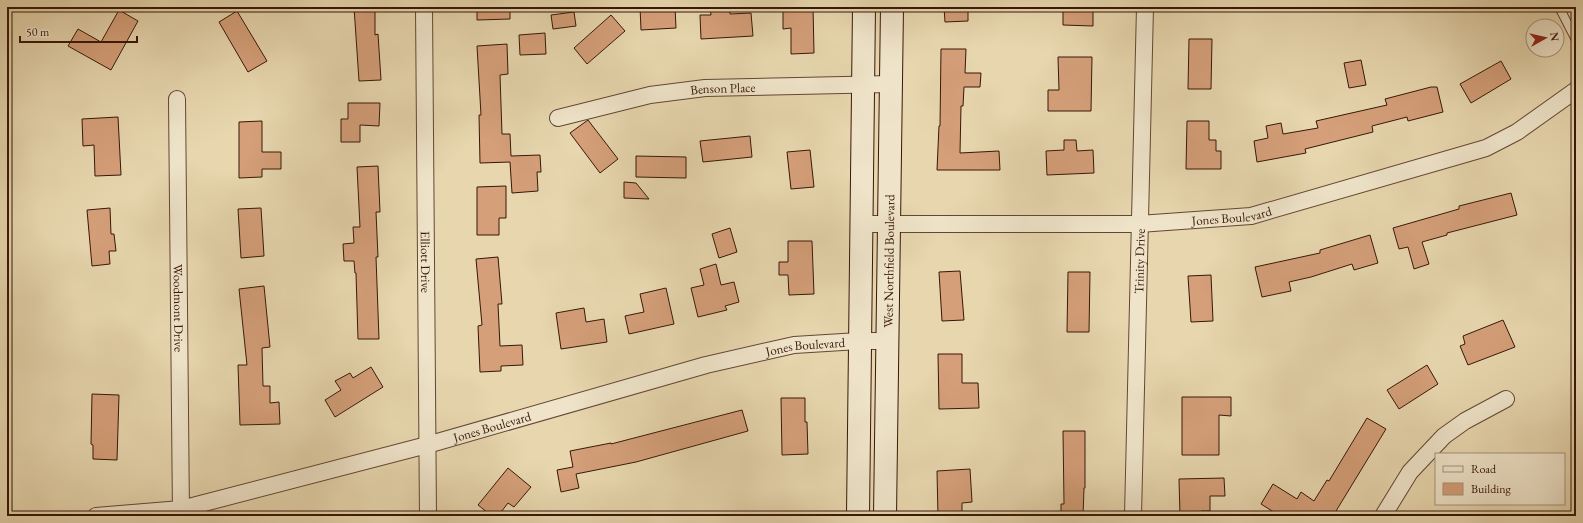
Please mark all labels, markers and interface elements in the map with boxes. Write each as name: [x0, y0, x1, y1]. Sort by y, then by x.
scale bar: [20, 18, 137, 44]
north arrow: [1525, 18, 1565, 58]
text: 50 m: [26, 24, 50, 40]
text: N: [1547, 31, 1562, 42]
street label: Benson Place: [689, 78, 756, 98]
street label: West Northfield Boulevard: [879, 194, 898, 328]
street label: Jones Boulevard: [1190, 202, 1274, 229]
street label: Trinity Drive: [1130, 228, 1148, 294]
street label: Elliott Drive: [417, 231, 435, 293]
street label: Woodmont Drive: [170, 264, 188, 352]
street label: Jones Boulevard: [763, 333, 846, 360]
street label: Jones Boulevard: [450, 407, 533, 446]
legend: [1435, 453, 1565, 505]
text: Road: [1471, 461, 1497, 477]
text: Building: [1471, 481, 1512, 497]

